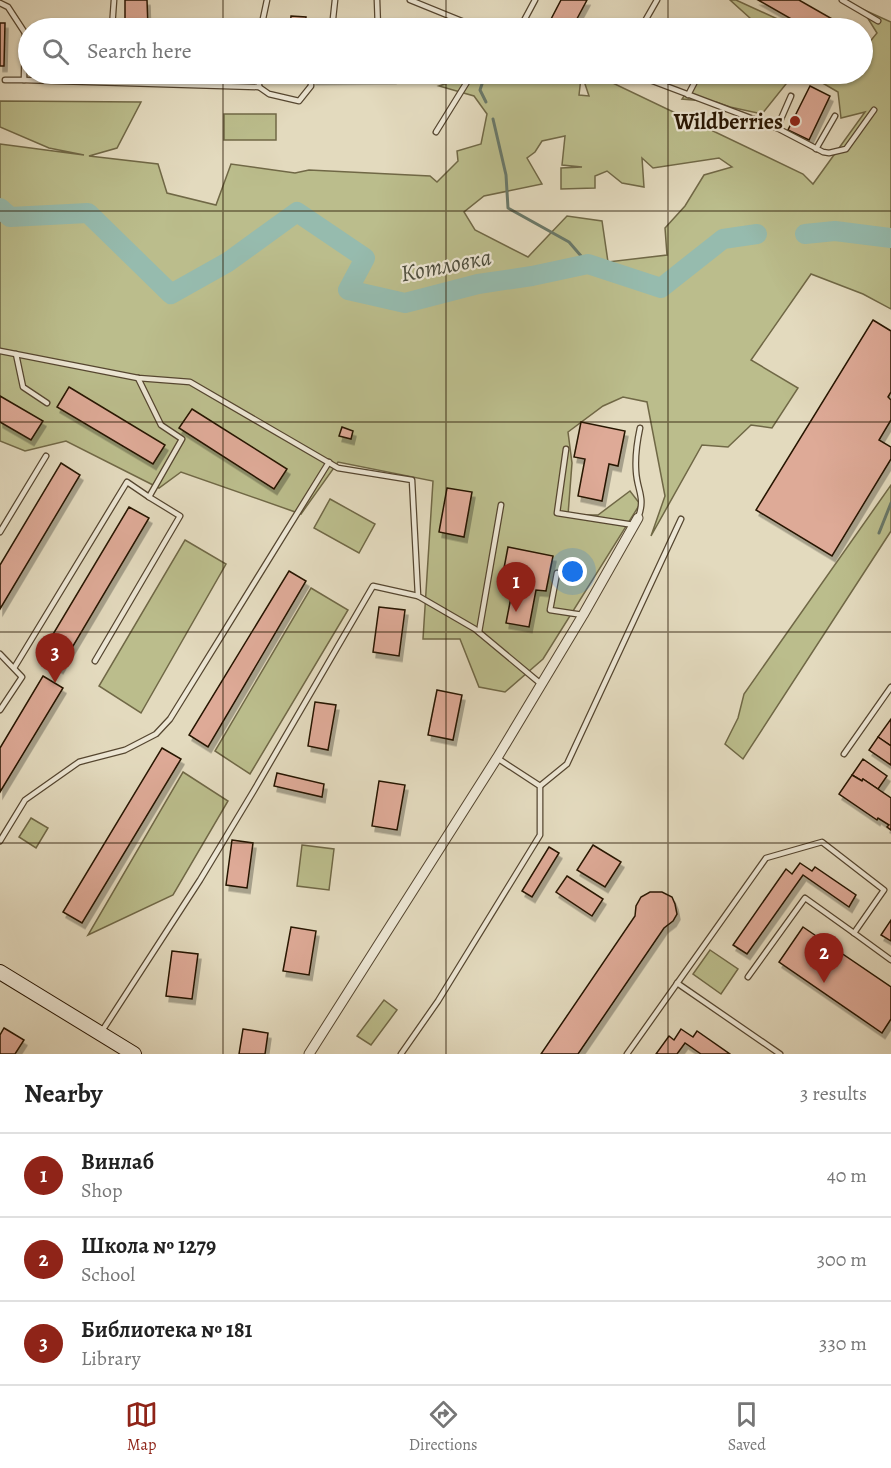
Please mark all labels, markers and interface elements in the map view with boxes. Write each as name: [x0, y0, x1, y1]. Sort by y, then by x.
search box: [18, 18, 873, 84]
icon: search: [39, 35, 72, 68]
text: Search here: [87, 36, 192, 66]
place label: Wildberries: [673, 107, 783, 137]
marker: Wildberries: [788, 114, 802, 128]
water label: Котловка: [398, 241, 494, 289]
your location: [558, 557, 587, 586]
pin: 1: [496, 562, 536, 612]
pin: 3: [36, 634, 74, 683]
pin: 2: [804, 934, 844, 983]
text: Nearby: [24, 1076, 103, 1111]
text: 3 results: [800, 1080, 867, 1107]
text: Винлаб: [81, 1147, 154, 1177]
text: 1: [40, 1162, 47, 1189]
text: 40 m: [827, 1162, 867, 1189]
text: Shop: [81, 1177, 123, 1204]
text: Школа № 1279: [81, 1231, 216, 1261]
text: 2: [39, 1246, 48, 1273]
text: 300 m: [817, 1246, 867, 1273]
text: School: [81, 1261, 135, 1288]
text: Библиотека № 181: [81, 1315, 252, 1345]
text: 3: [39, 1330, 48, 1357]
text: 330 m: [819, 1330, 867, 1357]
text: Library: [81, 1345, 141, 1372]
tab: Map: [125, 1398, 158, 1456]
tab: Directions: [409, 1398, 477, 1456]
tab: Saved: [728, 1398, 766, 1456]

